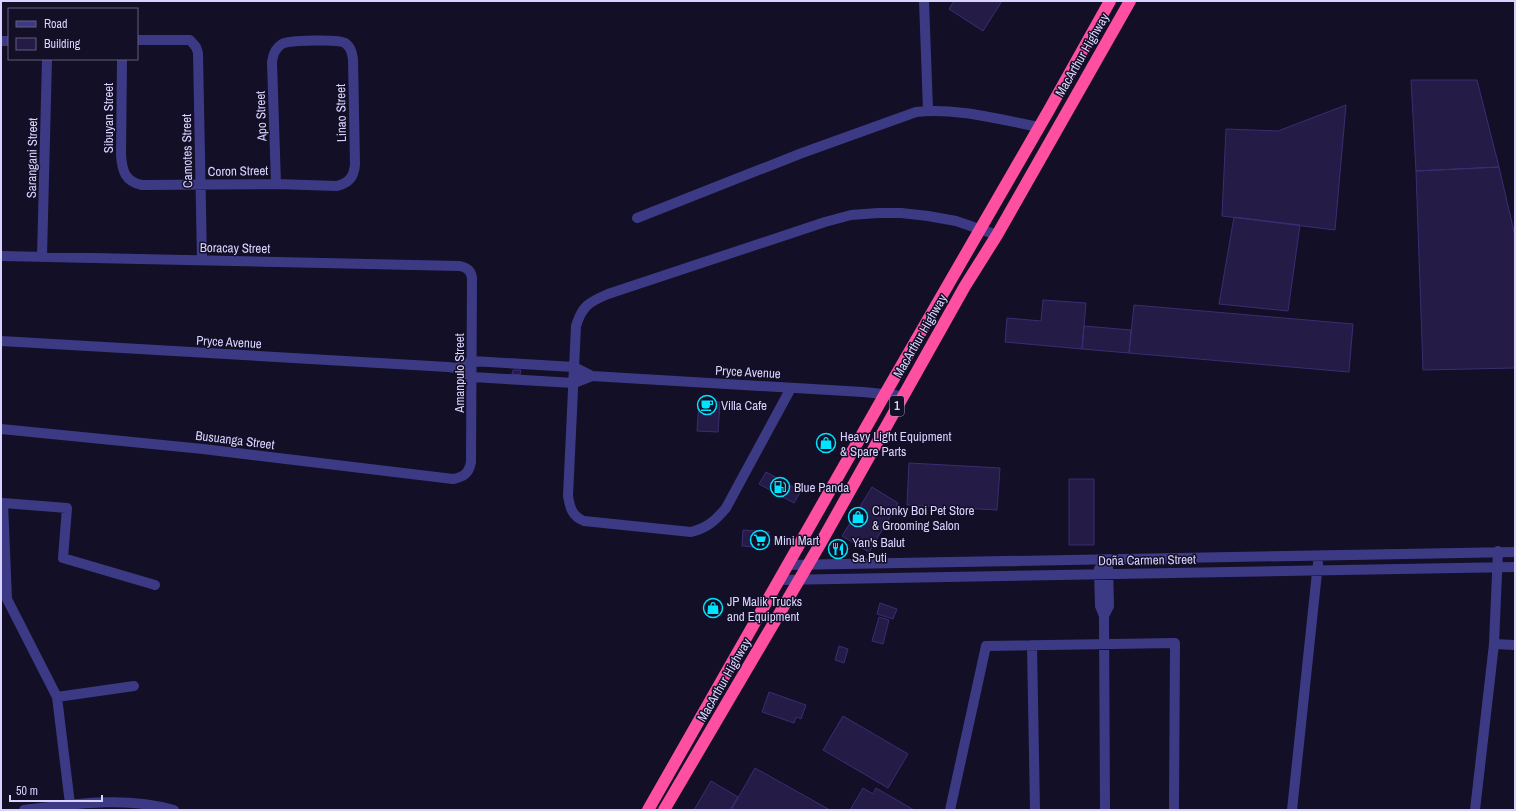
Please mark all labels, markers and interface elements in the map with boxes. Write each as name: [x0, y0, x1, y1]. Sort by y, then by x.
legend: [8, 8, 138, 60]
street label: MacArthur Highway: [1051, 10, 1113, 100]
text: Road: [44, 16, 68, 32]
text: Building: [44, 36, 81, 52]
street label: Sibuyan Street: [100, 83, 117, 153]
street label: Linao Street: [332, 84, 350, 142]
street label: Apo Street: [252, 91, 270, 142]
street label: Camotes Street: [178, 114, 196, 188]
street label: Sarangani Street: [23, 118, 41, 198]
street label: Coron Street: [208, 162, 268, 180]
street label: Boracay Street: [200, 239, 270, 257]
street label: MacArthur Highway: [889, 291, 951, 381]
street label: Pryce Avenue: [196, 332, 262, 352]
street label: Amanpulo Street: [451, 333, 468, 414]
street label: Pryce Avenue: [715, 362, 781, 382]
cafe icon: Villa Cafe: [696, 394, 718, 416]
road number: 1: [890, 396, 904, 416]
place label: Villa Cafe: [721, 397, 767, 414]
street label: Busuanga Street: [195, 427, 275, 453]
place label: Heavy Light Equipment & Spare Parts: [840, 428, 951, 460]
shop icon: Heavy Light Equipment & Spare Parts: [815, 432, 837, 454]
fuel station icon: Blue Panda: [769, 476, 791, 498]
place label: Blue Panda: [794, 479, 849, 496]
place label: Chonky Boi Pet Store & Grooming Salon: [872, 502, 975, 534]
shop icon: Chonky Boi Pet Store & Grooming Salon: [847, 506, 869, 528]
supermarket icon: Mini Mart: [749, 529, 771, 551]
place label: Mini Mart: [774, 532, 819, 549]
place label: Yan's Balut Sa Puti: [852, 534, 905, 566]
restaurant icon: Yan's Balut Sa Puti: [827, 538, 849, 560]
street label: Doña Carmen Street: [1098, 551, 1196, 569]
place label: JP Malik Trucks and Equipment: [727, 593, 802, 625]
shop icon: JP Malik Trucks and Equipment: [702, 597, 724, 619]
street label: MacArthur Highway: [693, 635, 755, 725]
scale bar: [10, 777, 102, 803]
text: 50 m: [16, 783, 38, 799]

